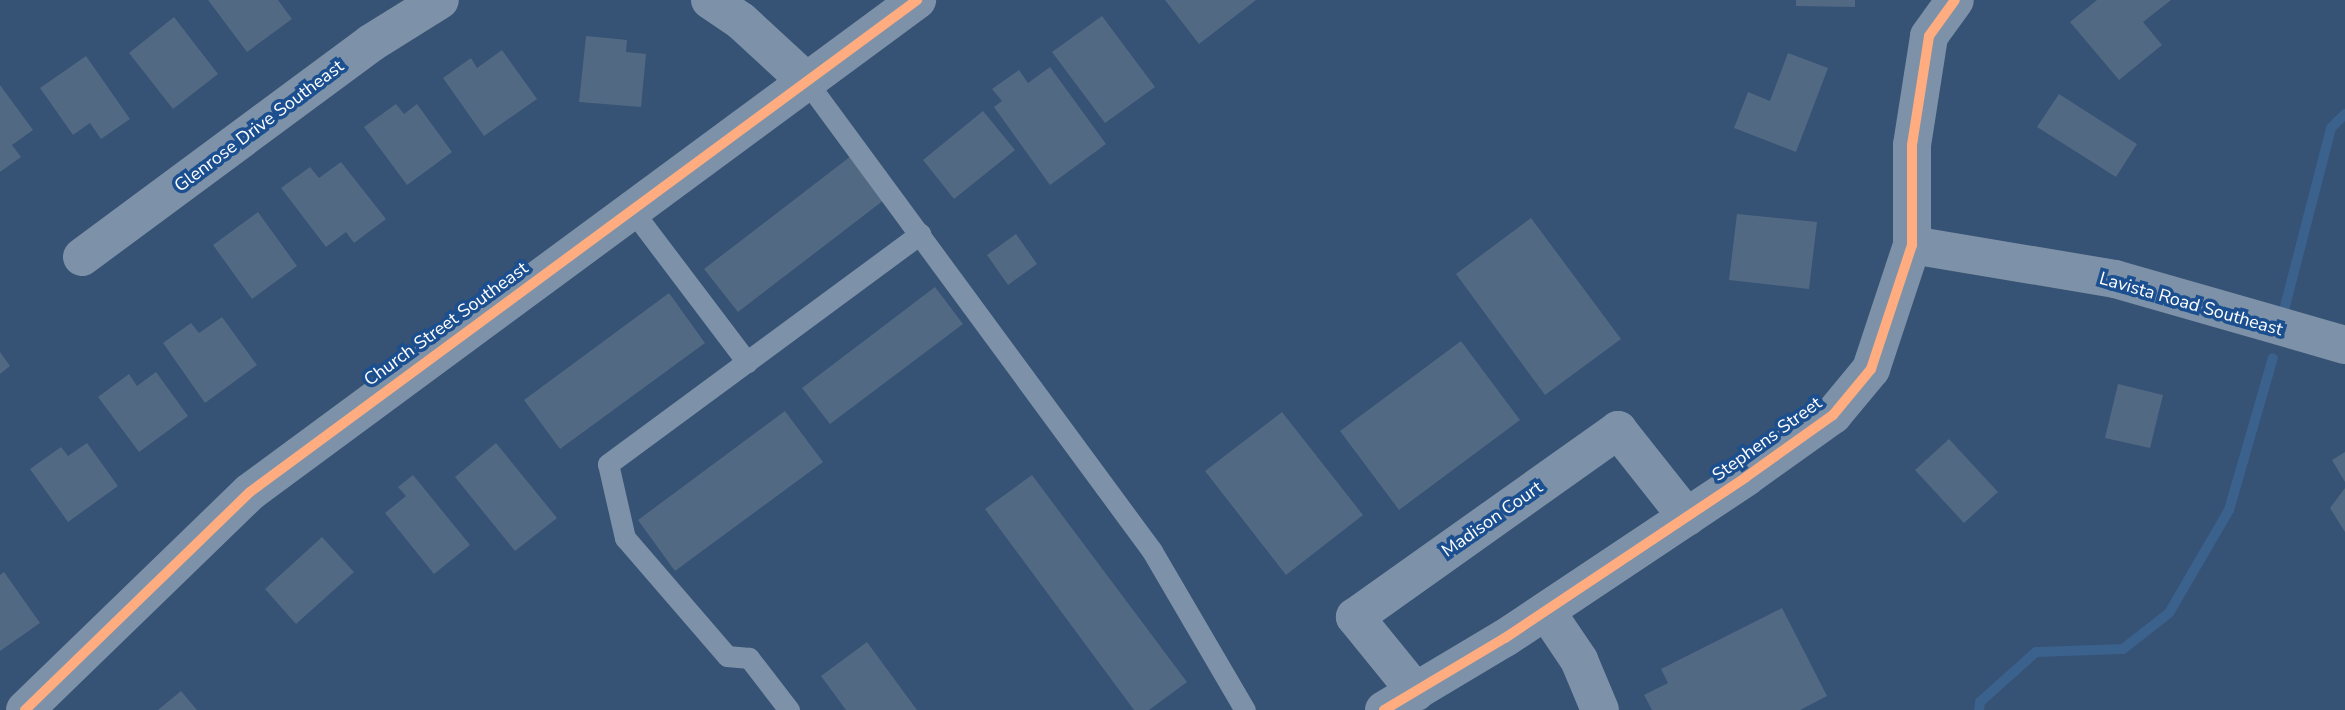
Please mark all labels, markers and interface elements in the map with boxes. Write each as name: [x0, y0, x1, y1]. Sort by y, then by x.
street label: Glenrose Drive Southeast: [170, 55, 348, 197]
street label: Church Street Southeast: [360, 257, 532, 391]
street label: Lavista Road Southeast: [2097, 267, 2285, 341]
street label: Stephens Street: [1708, 392, 1826, 486]
street label: Madison Court: [1438, 476, 1546, 562]

